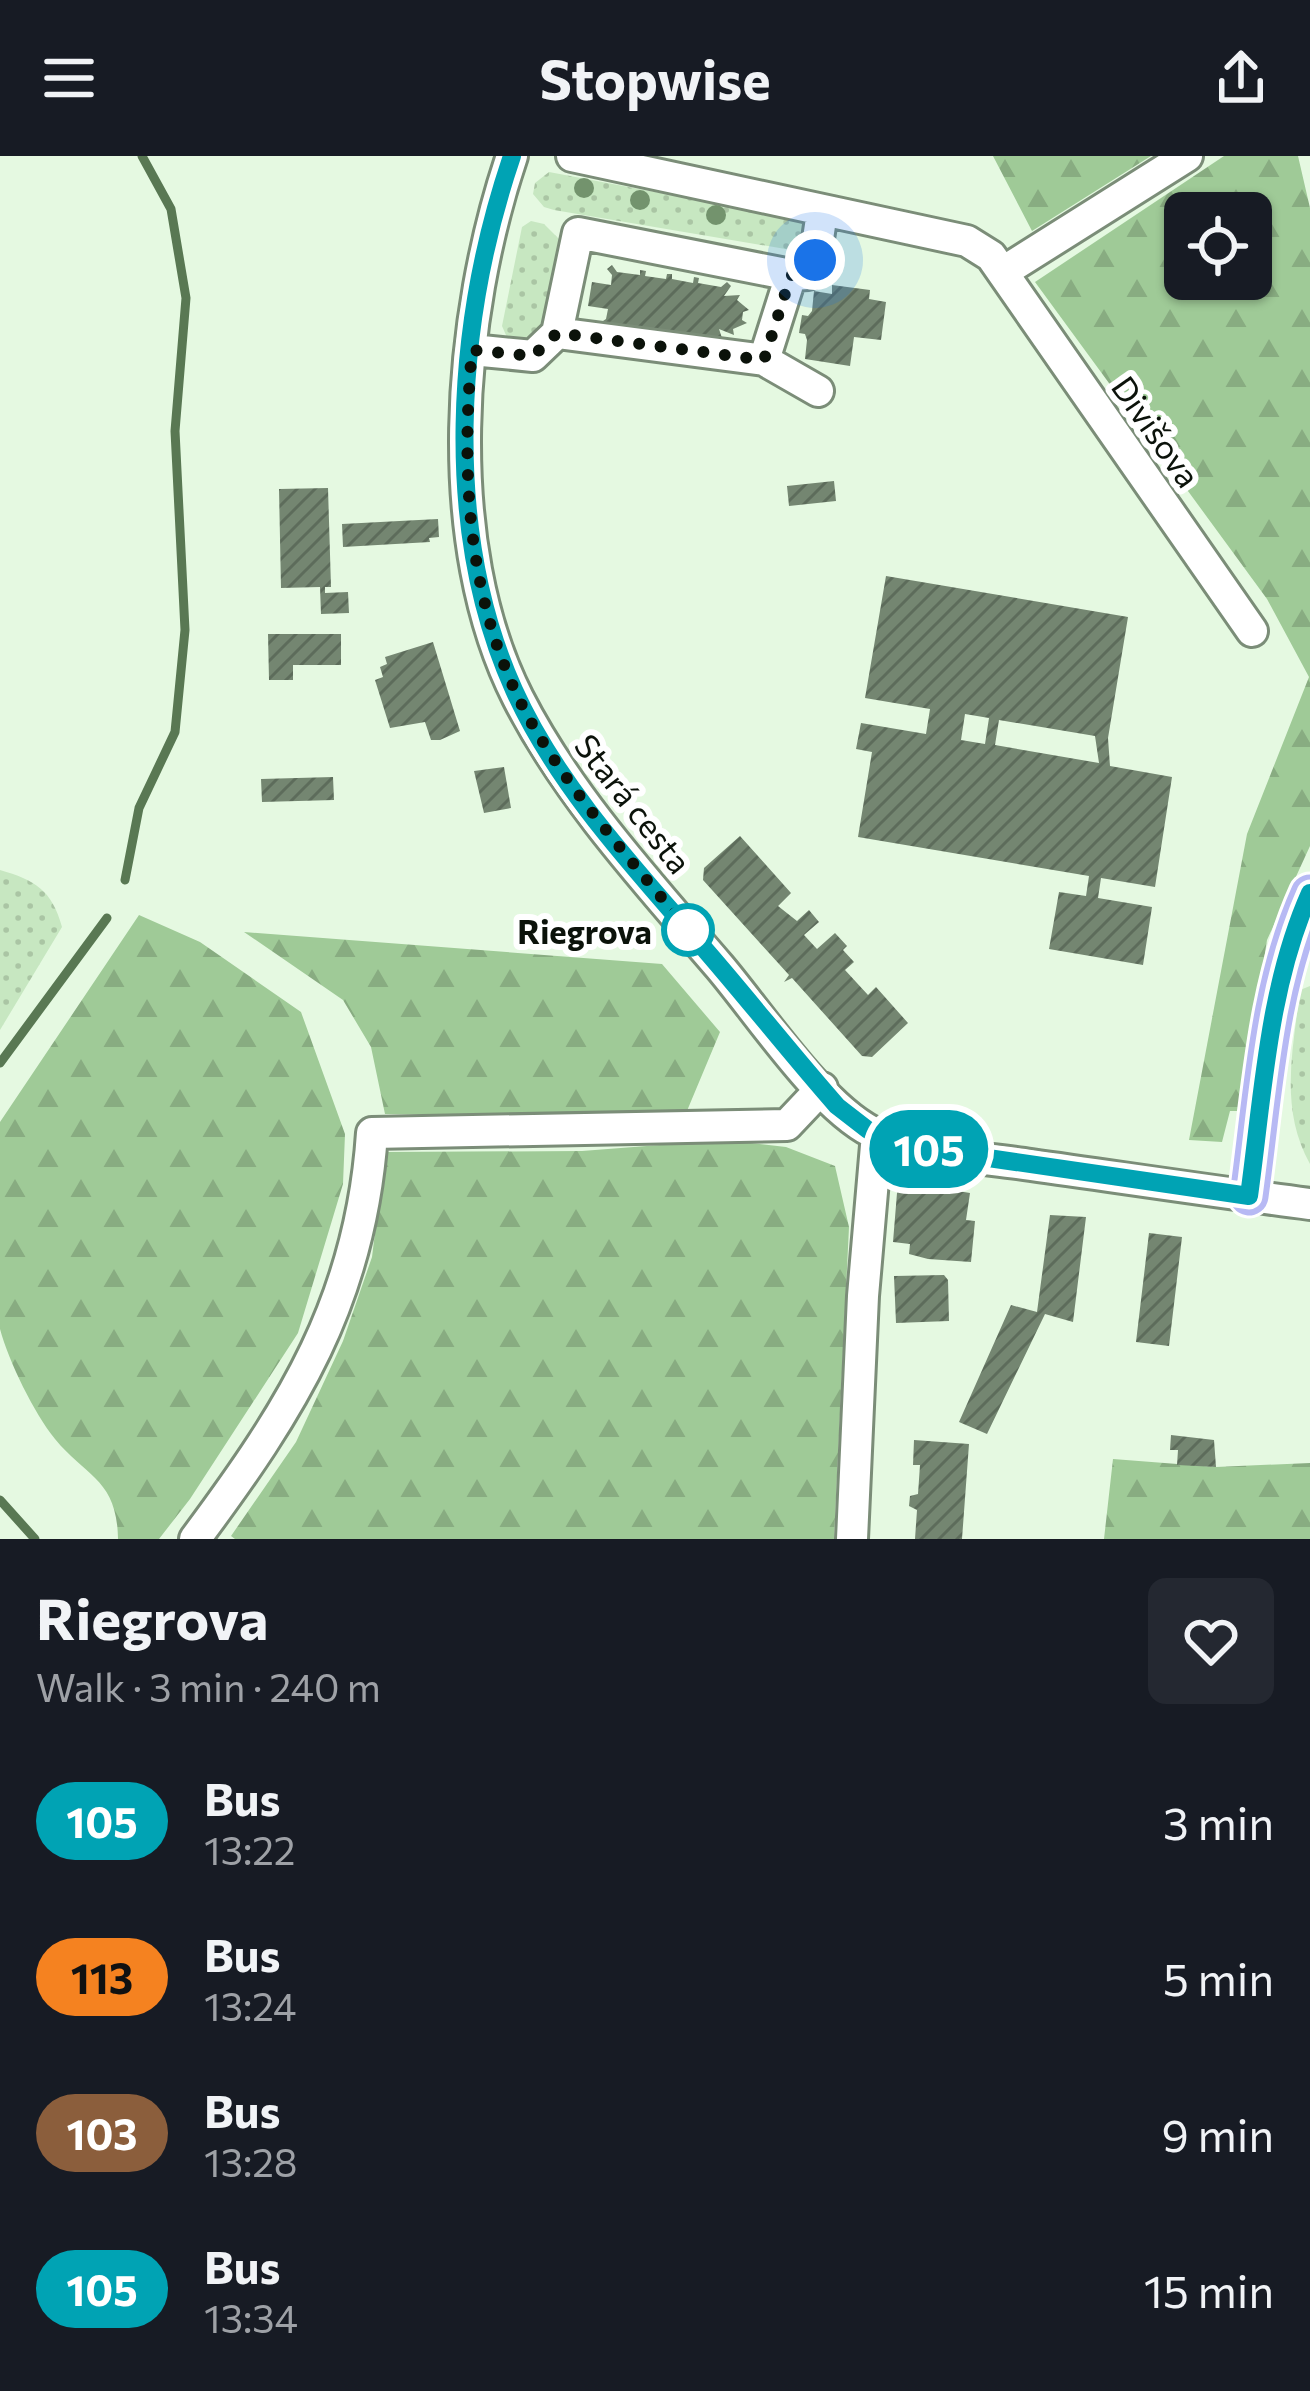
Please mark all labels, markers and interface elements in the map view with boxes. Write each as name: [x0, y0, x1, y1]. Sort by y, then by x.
icon: menu: [36, 45, 102, 111]
text: Stopwise: [539, 45, 771, 111]
icon: share: [1208, 45, 1274, 111]
map controls: [1164, 192, 1272, 300]
button: locate: [1164, 192, 1272, 300]
your location: [785, 230, 845, 290]
street label: Divišova: [1104, 368, 1210, 494]
street label: Stará cesta: [567, 725, 701, 881]
marker: Riegrova: [663, 905, 713, 955]
place label: Riegrova: [517, 910, 652, 951]
line badge: 105: [860, 1110, 998, 1188]
text: 105: [893, 1123, 965, 1175]
button: heart: [1148, 1578, 1274, 1704]
text: Riegrova: [36, 1582, 269, 1652]
text: Walk · 3 min · 240 m: [36, 1662, 381, 1710]
text: Bus: [204, 1770, 280, 1825]
text: 3 min: [1163, 1794, 1274, 1849]
text: 105: [66, 1795, 138, 1847]
text: 13:22: [204, 1825, 295, 1873]
text: Bus: [204, 1926, 280, 1981]
text: 5 min: [1163, 1950, 1274, 2005]
text: 113: [71, 1951, 133, 2003]
text: 13:24: [204, 1981, 296, 2029]
text: Bus: [204, 2082, 280, 2137]
text: 9 min: [1161, 2106, 1274, 2161]
text: 103: [66, 2107, 138, 2159]
text: 13:28: [204, 2137, 297, 2185]
text: Bus: [204, 2238, 280, 2293]
text: 15 min: [1144, 2262, 1274, 2317]
text: 105: [66, 2263, 138, 2315]
text: 13:34: [204, 2293, 298, 2341]

